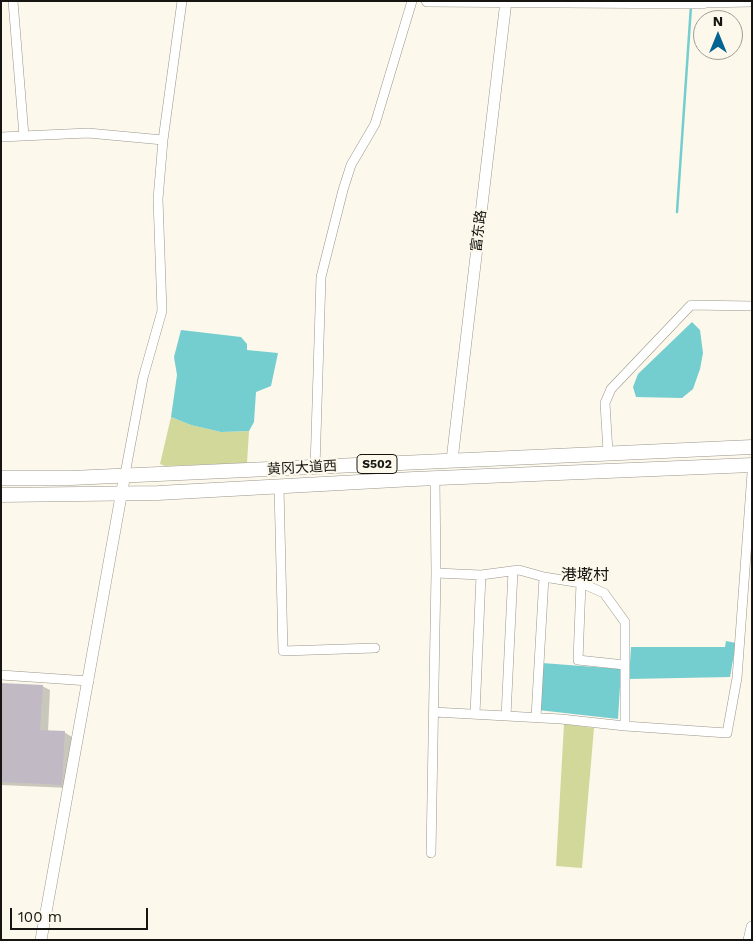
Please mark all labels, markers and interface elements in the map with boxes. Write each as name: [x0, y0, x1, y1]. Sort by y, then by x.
north arrow: [693, 10, 743, 60]
text: N: [713, 13, 723, 29]
street label: 富东路: [468, 209, 490, 253]
road number: S502: [357, 454, 397, 474]
street label: 黄冈大道西: [267, 458, 337, 478]
district label: 港墘村: [561, 565, 609, 585]
scale bar: [12, 898, 150, 930]
text: 100 m: [18, 908, 62, 926]

